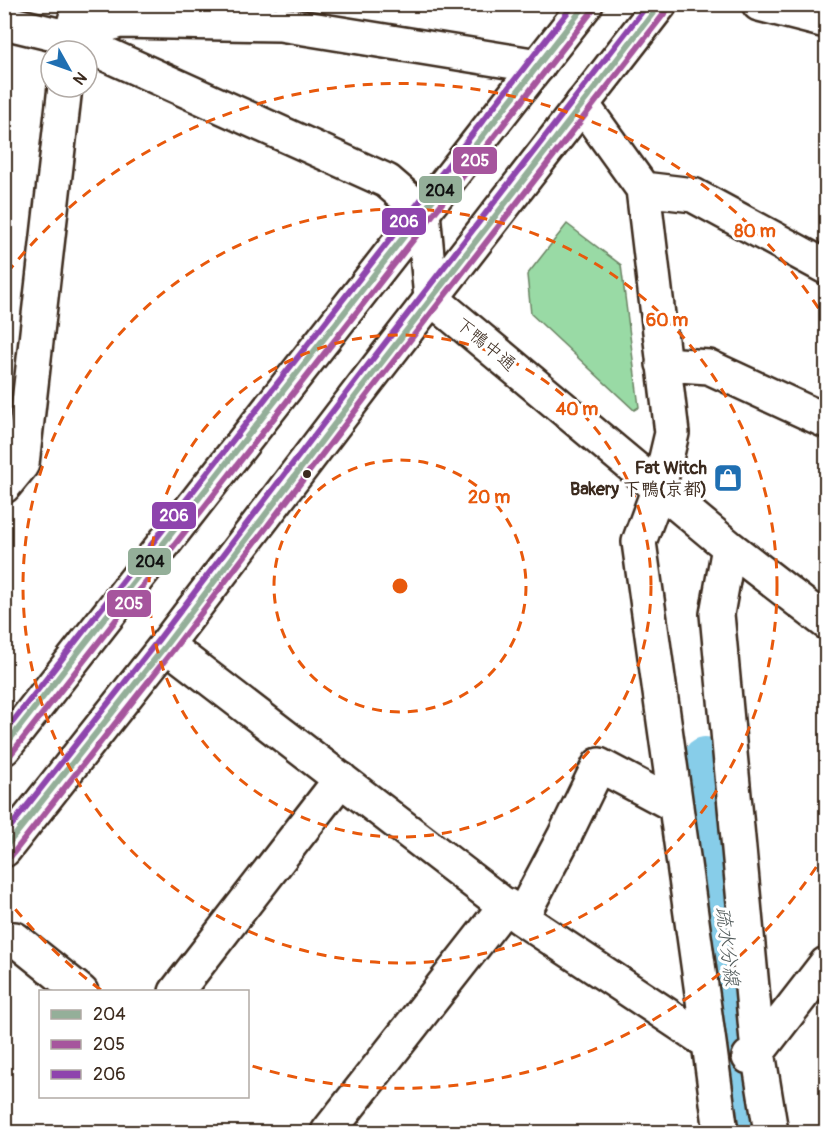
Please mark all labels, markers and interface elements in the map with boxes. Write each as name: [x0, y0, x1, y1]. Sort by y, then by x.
north arrow: [39, 39, 99, 99]
text: N: [68, 67, 91, 89]
line badge: 205: [452, 146, 498, 175]
text: 205: [461, 151, 490, 171]
line badge: 204: [418, 175, 463, 204]
text: 204: [425, 181, 455, 201]
line badge: 206: [381, 207, 427, 236]
text: 206: [389, 212, 419, 232]
text: 80 m: [734, 220, 776, 243]
text: 60 m: [646, 309, 688, 332]
street label: 下鴨中通: [451, 312, 521, 376]
text: 40 m: [556, 398, 598, 421]
place label: Fat Witch Bakery 下鴨(京都): [570, 457, 708, 501]
shop icon: Fat Witch Bakery 下鴨(京都): [712, 462, 744, 494]
unlabelled marker: [301, 468, 313, 480]
text: 20 m: [468, 486, 510, 509]
line badge: 206: [151, 501, 197, 530]
text: 206: [159, 506, 189, 526]
line badge: 204: [127, 547, 172, 576]
text: 204: [135, 552, 165, 572]
centre of rings: [390, 576, 410, 596]
line badge: 205: [106, 589, 152, 618]
text: 205: [115, 594, 144, 614]
water label: 疏水分線: [710, 905, 745, 988]
legend: [39, 990, 249, 1098]
text: 204: [93, 1003, 126, 1026]
text: 205: [93, 1033, 125, 1056]
text: 206: [93, 1063, 126, 1086]

